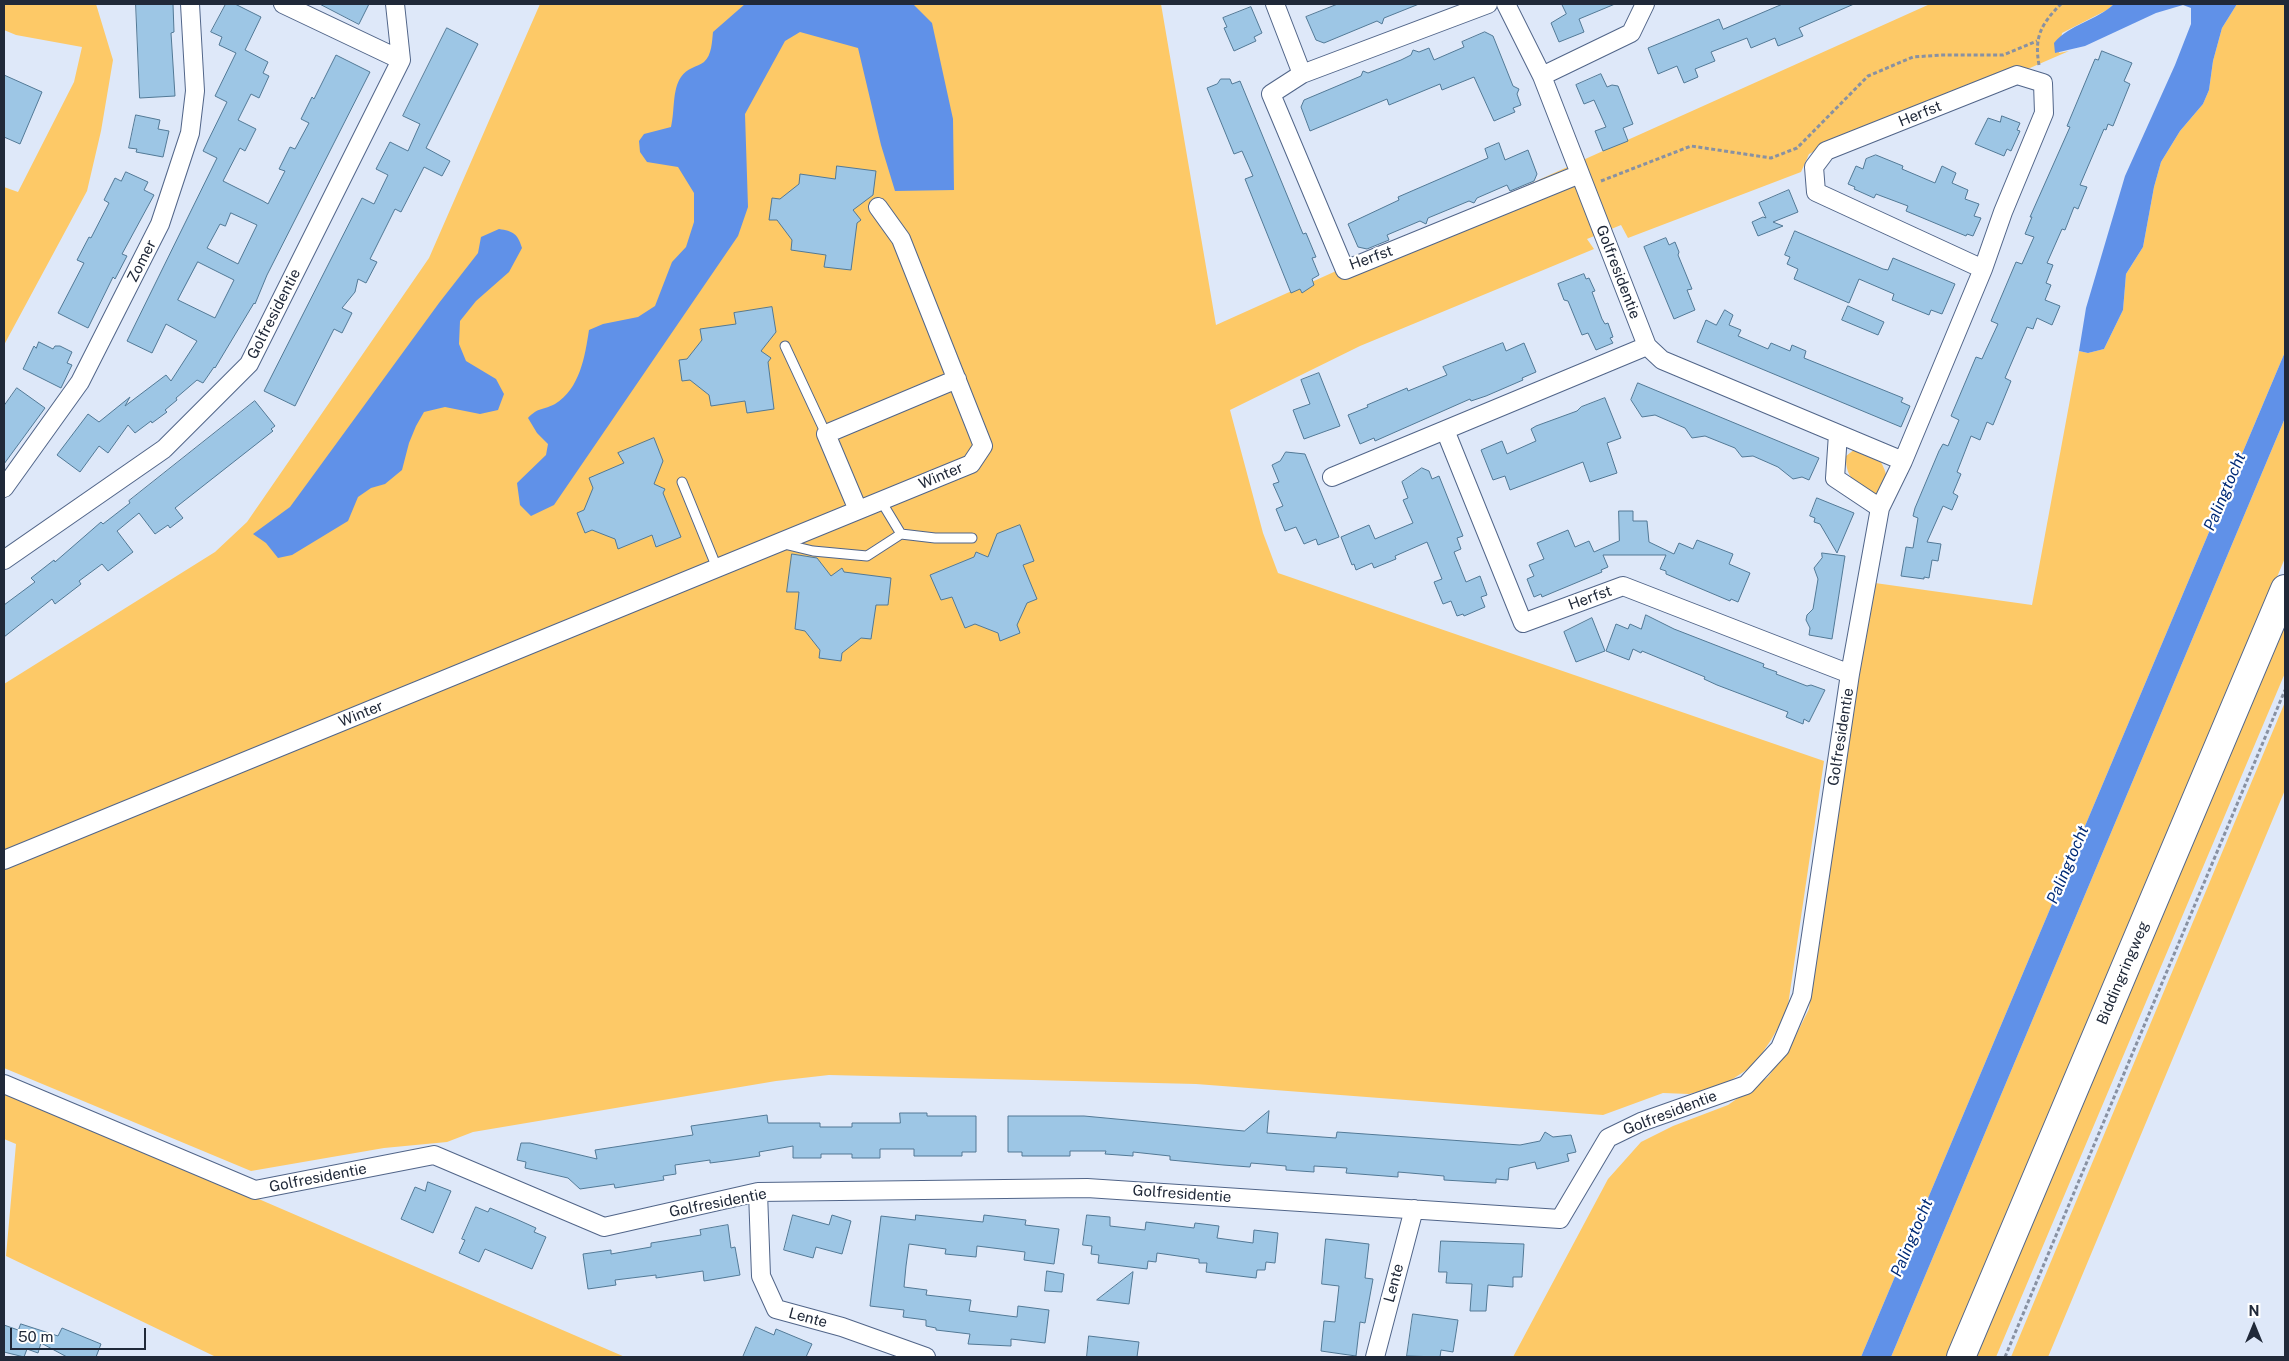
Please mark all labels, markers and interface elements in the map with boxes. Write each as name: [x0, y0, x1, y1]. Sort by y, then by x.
street label: Herfst: [1896, 97, 1944, 131]
street label: Golfresidentie: [1592, 223, 1644, 321]
street label: Zomer: [124, 237, 160, 285]
street label: Herfst: [1347, 242, 1395, 274]
street label: Golfresidentie: [244, 266, 304, 362]
water label: Palingtocht: [2200, 450, 2250, 534]
street label: Winter: [916, 459, 966, 493]
street label: Herfst: [1566, 582, 1614, 614]
street label: Golfresidentie: [1824, 687, 1858, 787]
street label: Winter: [336, 697, 386, 731]
water label: Palingtocht: [2043, 823, 2093, 907]
street label: Biddingringweg: [2093, 919, 2153, 1027]
street label: Golfresidentie: [1621, 1087, 1719, 1139]
street label: Golfresidentie: [268, 1160, 368, 1196]
street label: Golfresidentie: [1132, 1182, 1232, 1206]
street label: Golfresidentie: [668, 1185, 768, 1221]
water label: Palingtocht: [1887, 1196, 1937, 1280]
street label: Lente: [1380, 1262, 1408, 1304]
north arrow: [2229, 1301, 2279, 1351]
text: N: [2249, 1303, 2259, 1319]
street label: Lente: [787, 1304, 829, 1332]
scale bar: [12, 1318, 149, 1350]
text: 50 m: [18, 1328, 53, 1345]

